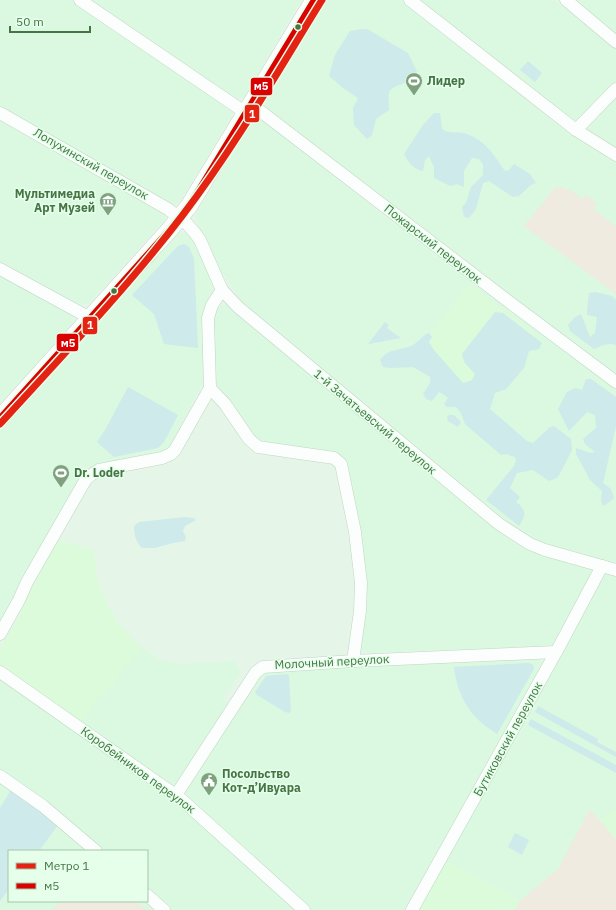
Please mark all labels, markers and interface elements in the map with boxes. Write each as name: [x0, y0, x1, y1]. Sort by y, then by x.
scale bar: [10, 8, 90, 34]
text: 50 m: [16, 14, 44, 29]
unlabelled marker: [293, 22, 303, 32]
sports icon: Лидер: [404, 71, 424, 96]
place label: Лидер: [427, 73, 465, 88]
line badge: м5: [250, 77, 273, 96]
text: м5: [254, 79, 269, 93]
line badge: 1: [244, 104, 260, 123]
text: 1: [249, 107, 256, 121]
street label: Лопухинский переулок: [31, 124, 152, 203]
place label: Мультимедиа Арт Музей: [15, 186, 95, 215]
museum icon: Мультимедиа Арт Музей: [98, 191, 118, 216]
street label: Пожарский переулок: [382, 201, 485, 287]
unlabelled marker: [109, 286, 119, 296]
line badge: 1: [82, 316, 98, 335]
text: 1: [87, 318, 94, 332]
line badge: м5: [56, 333, 79, 352]
text: м5: [61, 336, 76, 350]
street label: 1-й Зачатьевский переулок: [311, 366, 440, 478]
sports icon: Dr. Loder: [51, 463, 71, 488]
place label: Dr. Loder: [74, 465, 125, 480]
street label: Молочный переулок: [274, 651, 390, 672]
street label: Бутиковский переулок: [470, 679, 545, 799]
street label: Коробейников переулок: [78, 723, 199, 816]
place label: Посольство Кот-д’Ивуара: [222, 766, 301, 795]
public building icon: Посольство Кот-д’Ивуара: [199, 771, 219, 796]
legend: [8, 850, 148, 902]
text: Метро 1: [44, 858, 90, 873]
text: м5: [44, 878, 60, 893]

